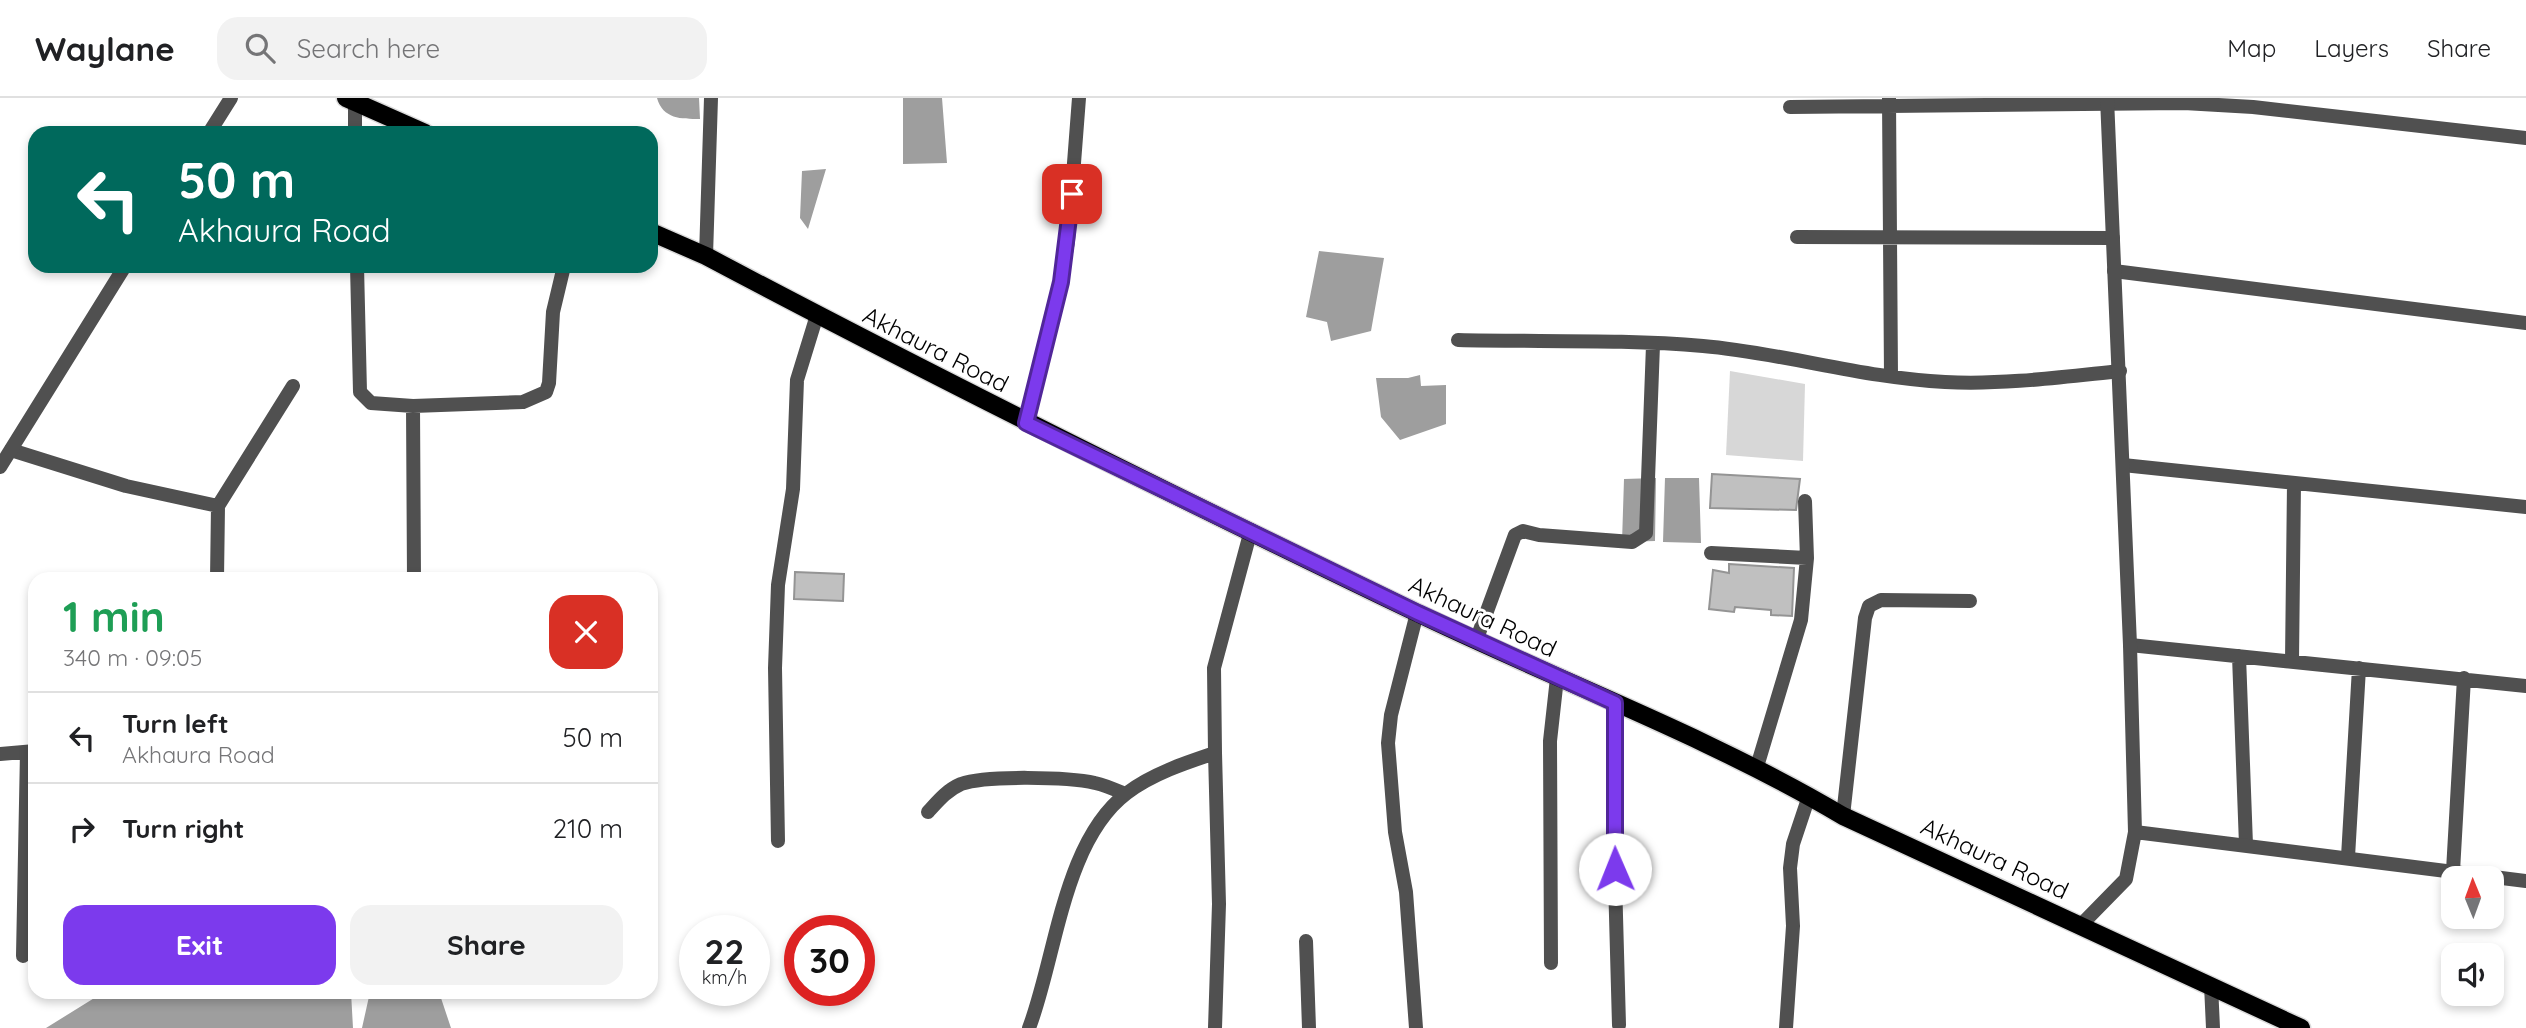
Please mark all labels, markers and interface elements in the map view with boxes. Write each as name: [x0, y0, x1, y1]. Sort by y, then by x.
search box: [217, 17, 707, 80]
text: Waylane: [35, 28, 175, 69]
icon: search: [241, 29, 279, 67]
text: Search here: [297, 32, 440, 65]
text: Map: [2227, 33, 2276, 63]
text: Layers: [2314, 33, 2389, 63]
text: Share: [2427, 33, 2491, 63]
text: 50 m: [178, 149, 295, 210]
icon: left: [63, 154, 154, 245]
pin: [1042, 164, 1102, 224]
icon: arrive: [1053, 175, 1091, 213]
text: Akhaura Road: [178, 210, 391, 250]
street label: Akhaura Road: [858, 299, 1014, 399]
street label: Akhaura Road: [1404, 569, 1562, 663]
text: 1 min: [63, 590, 165, 643]
button: close: [549, 595, 623, 669]
text: 340 m · 09:05: [63, 643, 202, 672]
text: Turn left: [122, 707, 229, 740]
icon: left: [63, 719, 101, 757]
text: 50 m: [563, 721, 623, 754]
text: Akhaura Road: [122, 740, 275, 769]
icon: right: [63, 810, 101, 848]
street label: Akhaura Road: [1916, 811, 2074, 905]
text: Turn right: [122, 812, 244, 845]
text: 210 m: [553, 812, 623, 845]
position arrow: [1578, 832, 1652, 906]
north arrow: [2441, 866, 2504, 929]
map controls: [2441, 866, 2504, 1006]
button: Exit: [63, 905, 336, 985]
button: Share: [350, 905, 623, 985]
speed limit sign: 30: [784, 915, 875, 1006]
text: 22: [705, 929, 744, 973]
button: sound: [2441, 943, 2504, 1006]
text: km/h: [702, 966, 747, 989]

